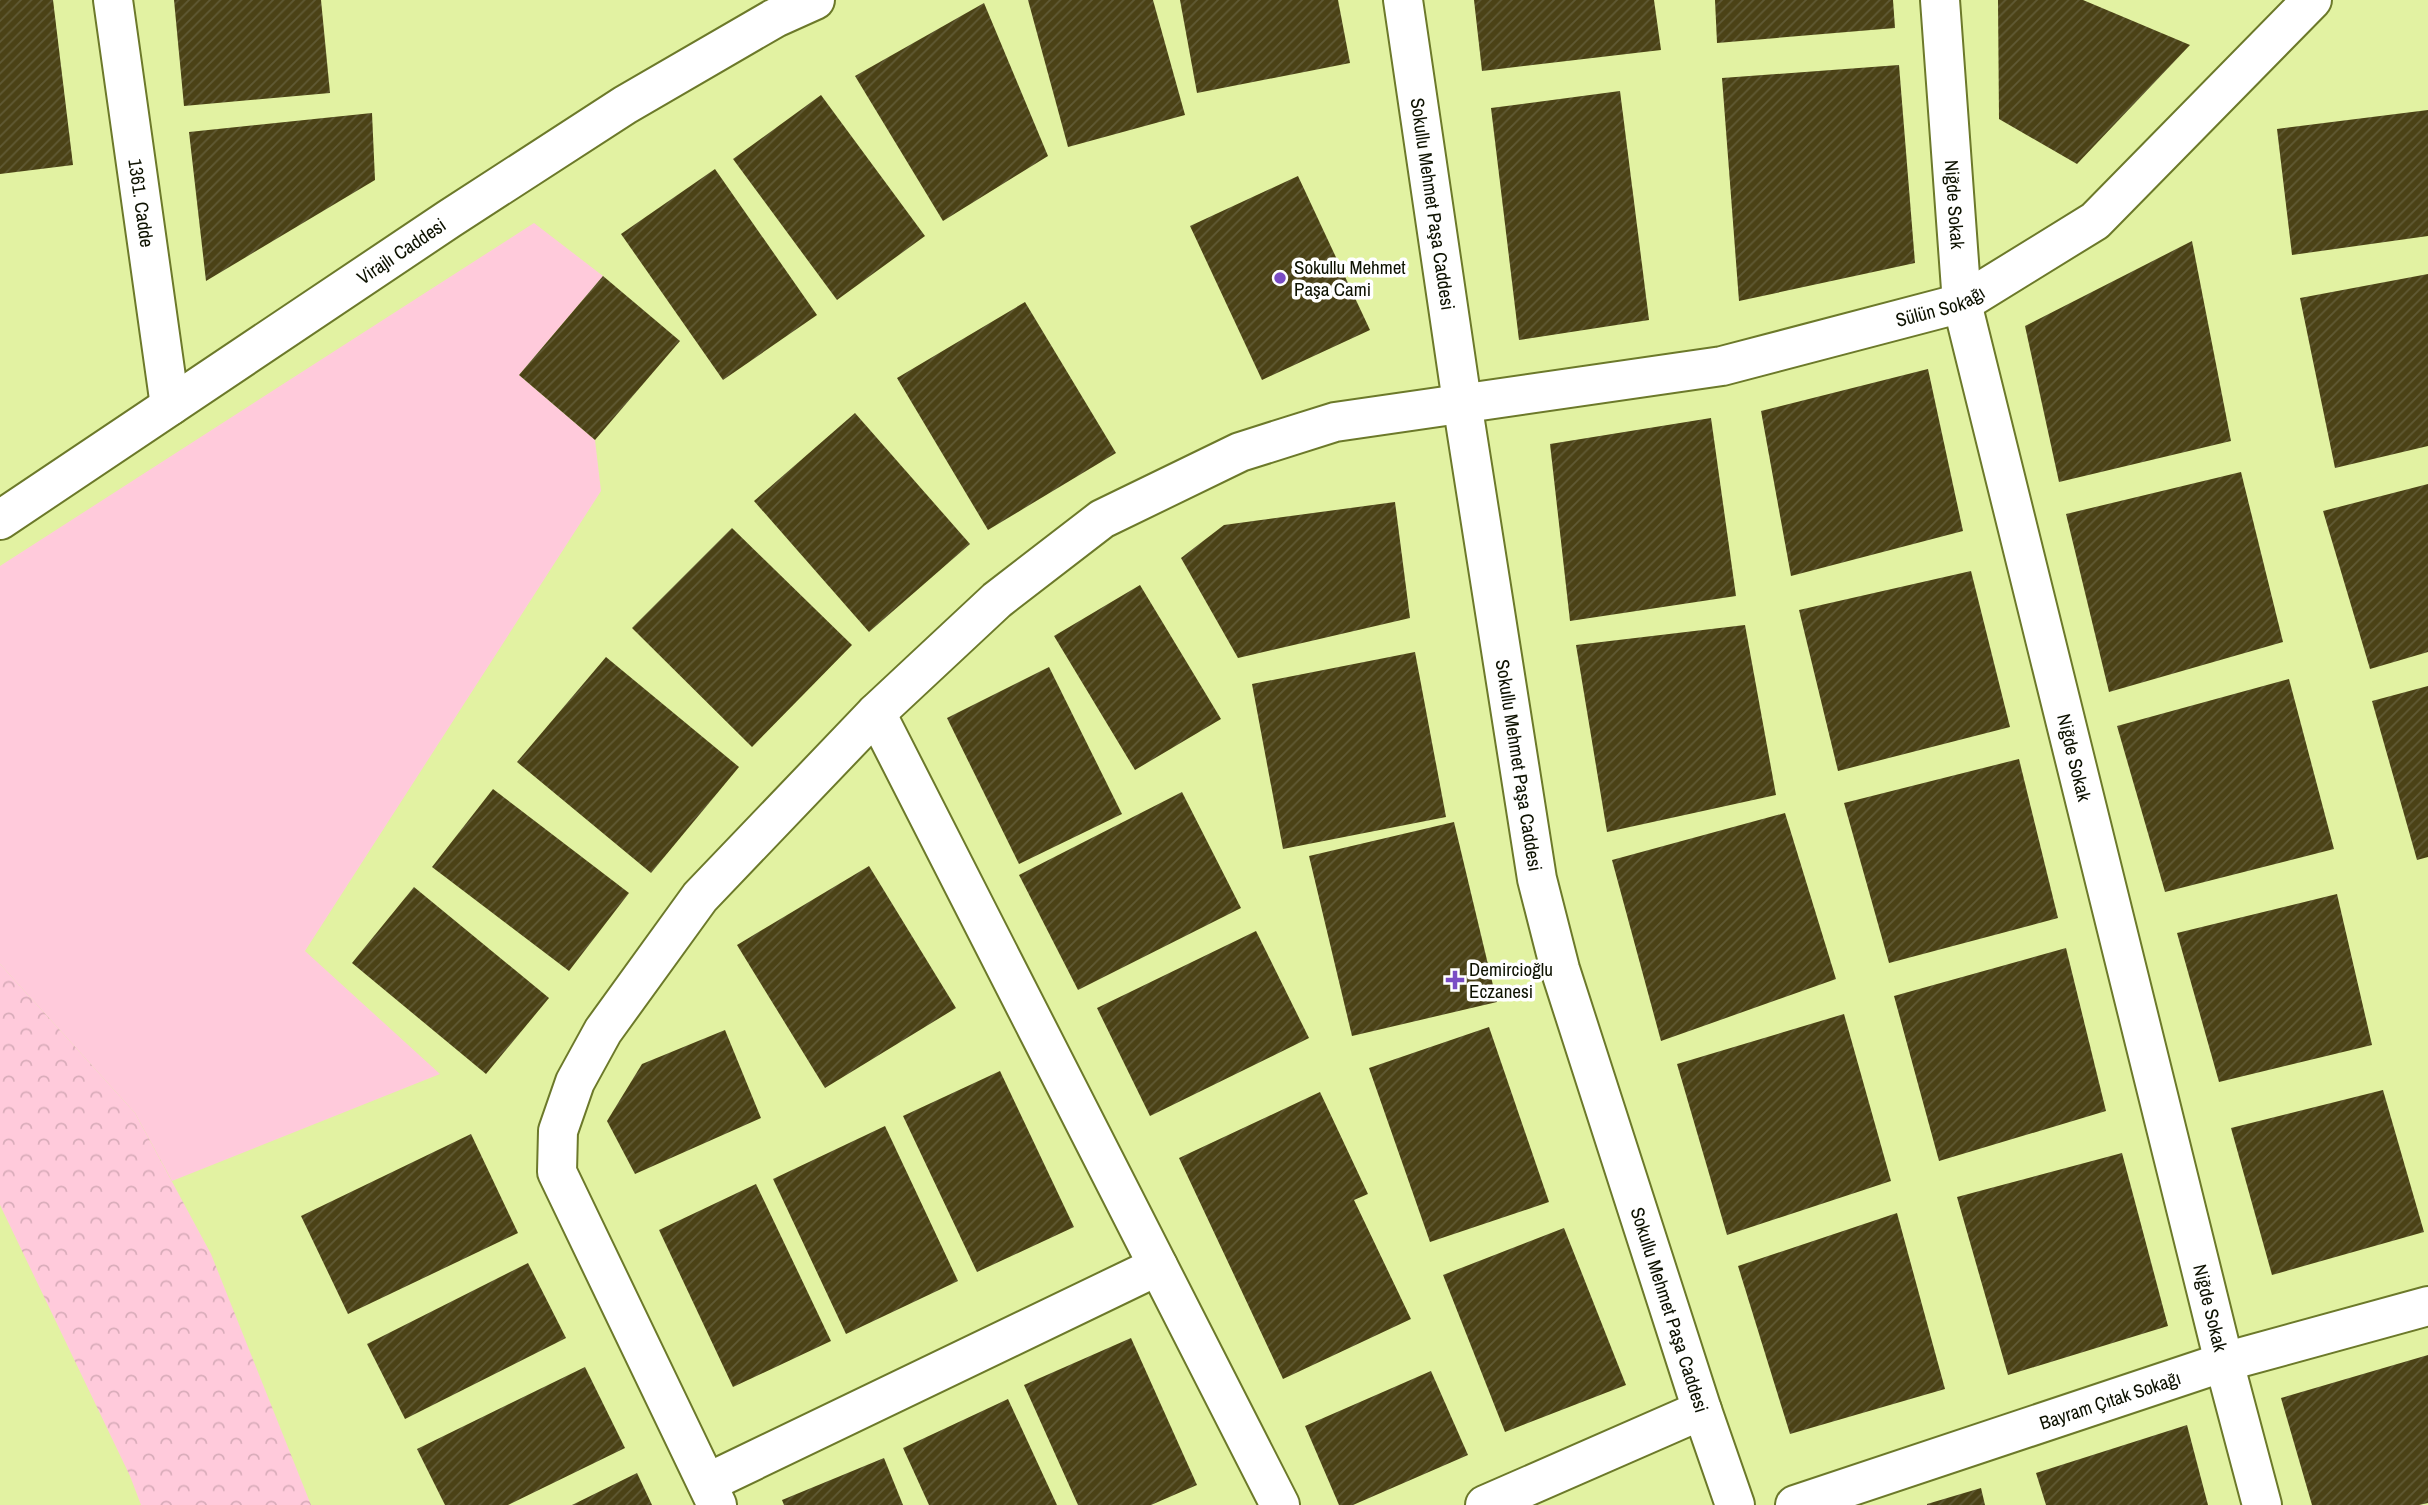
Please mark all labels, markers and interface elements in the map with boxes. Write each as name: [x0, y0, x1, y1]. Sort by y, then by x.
street label: Sokullu Mehmet Paşa Caddesi: [1405, 96, 1461, 312]
street label: 1361. Cadde: [122, 157, 161, 249]
street label: Niğde Sokak: [1939, 159, 1971, 250]
street label: Virajlı Caddesi: [352, 212, 451, 290]
place label: Sokullu Mehmet Paşa Cami: [1294, 254, 1406, 302]
marker: Sokullu Mehmet Paşa Cami: [1272, 270, 1288, 286]
street label: Sülün Sokağı: [1893, 279, 1990, 333]
street label: Sokullu Mehmet Paşa Caddesi: [1490, 657, 1549, 873]
street label: Niğde Sokak: [2051, 711, 2098, 804]
place label: Demircioğlu Eczanesi: [1469, 956, 1553, 1004]
marker: Demircioğlu Eczanesi: [1447, 972, 1463, 988]
street label: Sokullu Mehmet Paşa Caddesi: [1625, 1204, 1715, 1416]
street label: Niğde Sokak: [2187, 1261, 2234, 1355]
street label: Bayram Çıtak Sokağı: [2036, 1364, 2184, 1436]

